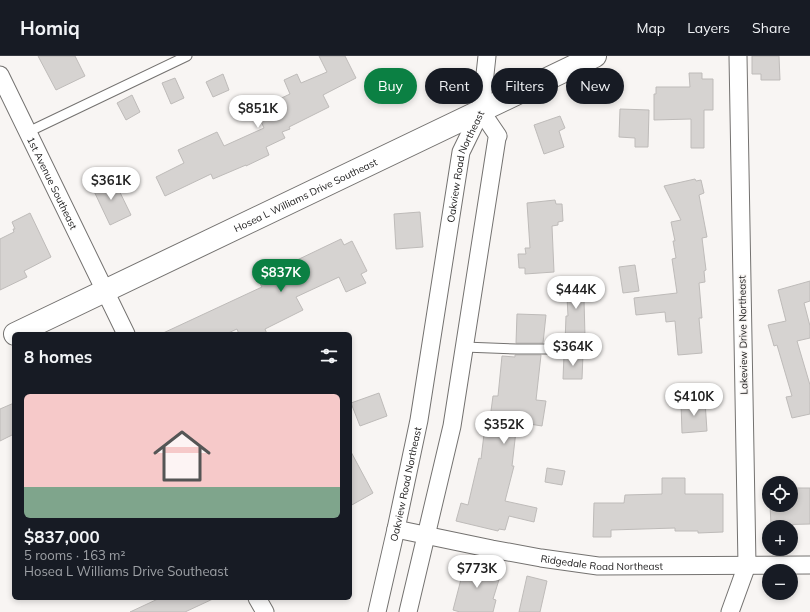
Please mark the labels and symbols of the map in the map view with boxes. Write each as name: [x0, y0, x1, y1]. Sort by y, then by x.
pin: $851K: [230, 95, 286, 129]
street label: Oakview Road Northeast: [444, 108, 487, 223]
street label: 1st Avenue Southeast: [24, 134, 81, 232]
street label: Hosea L Williams Drive Southeast: [232, 155, 380, 235]
pin: $361K: [83, 167, 139, 201]
pin: $837K: [253, 259, 309, 293]
street label: Lakeview Drive Northeast: [735, 275, 751, 395]
pin: $444K: [548, 276, 604, 310]
pin: $364K: [545, 333, 601, 367]
pin: $410K: [666, 383, 722, 417]
pin: $352K: [476, 411, 532, 445]
street label: Oakview Road Northeast: [387, 425, 424, 543]
street label: Ridgedale Road Northeast: [540, 552, 663, 573]
pin: $773K: [449, 555, 505, 589]

